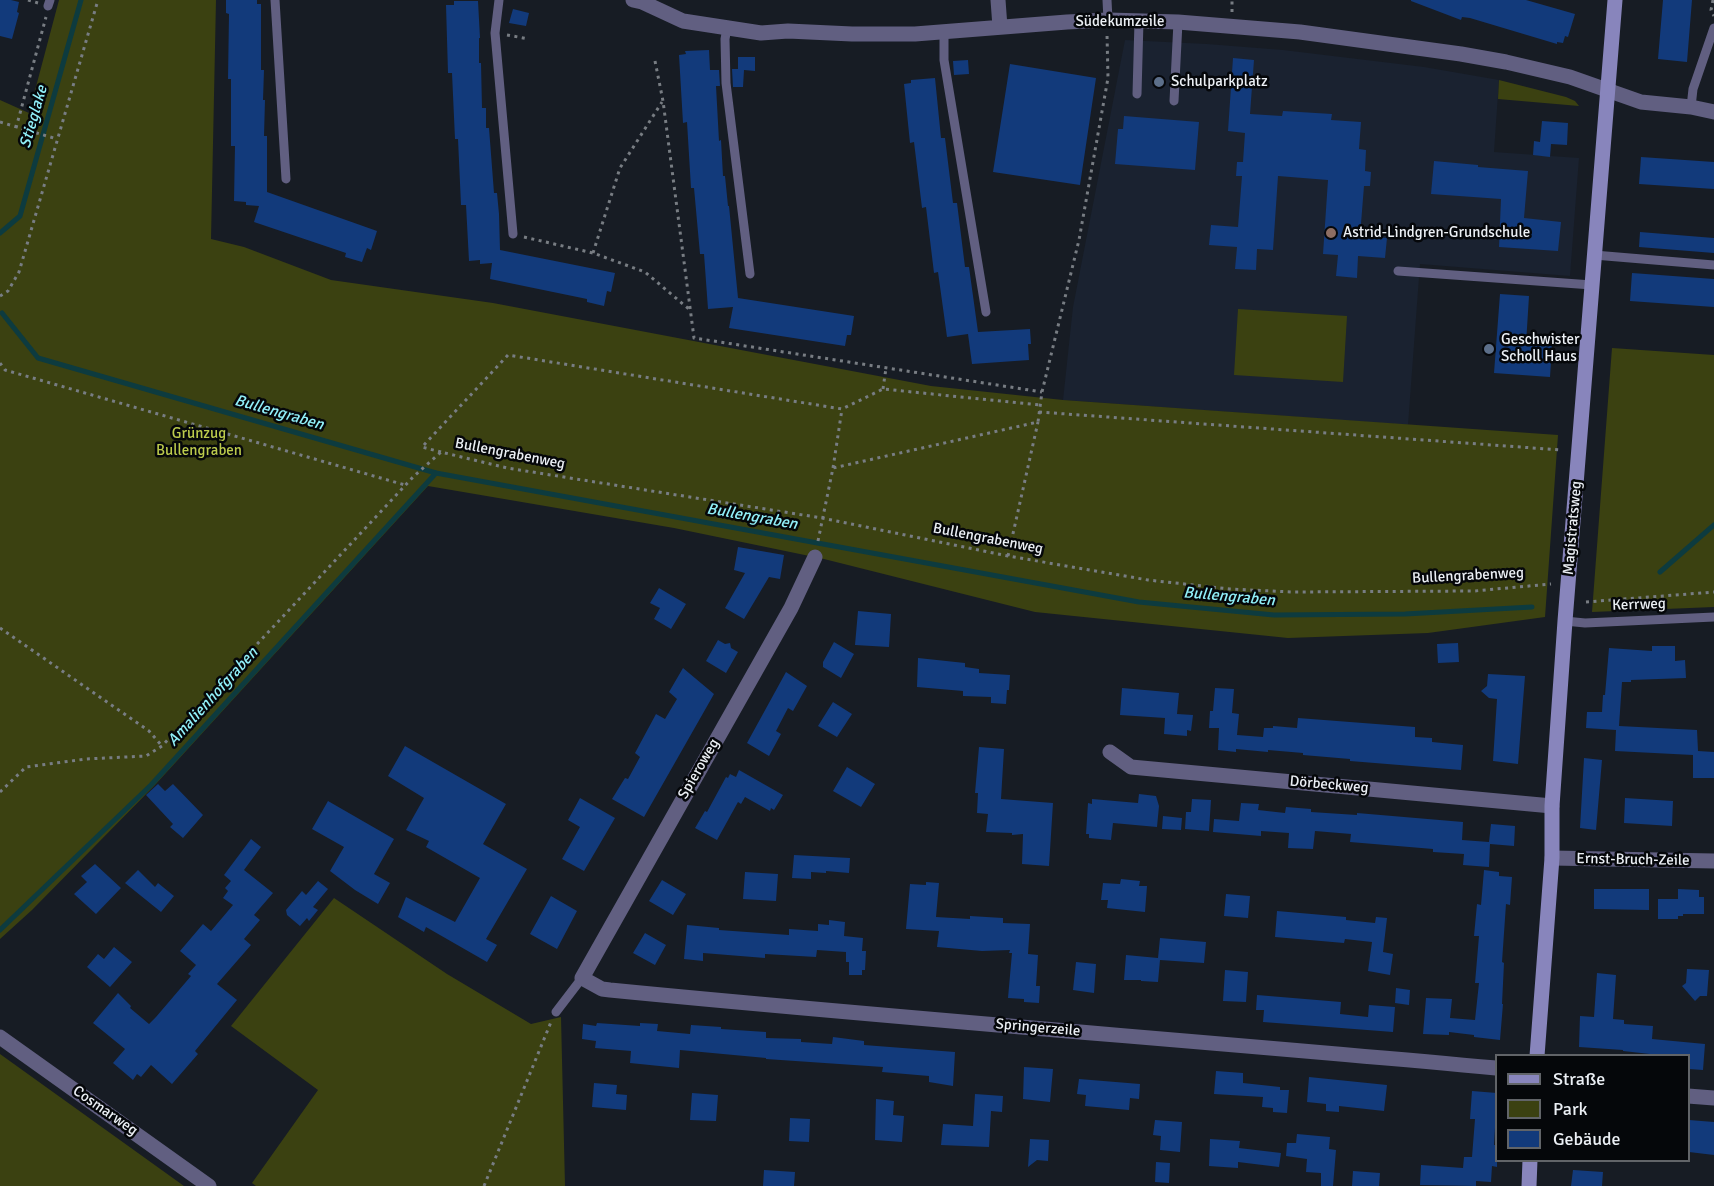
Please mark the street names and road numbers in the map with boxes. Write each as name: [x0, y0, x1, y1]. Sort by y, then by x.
street label: Südekumzeile: [1075, 13, 1165, 31]
street label: Bullengrabenweg: [453, 434, 567, 474]
street label: Magistratsweg: [1560, 480, 1586, 576]
street label: Bullengrabenweg: [931, 519, 1045, 559]
street label: Bullengrabenweg: [1412, 564, 1524, 588]
street label: Kerrweg: [1612, 595, 1666, 615]
street label: Spieroweg: [675, 736, 723, 802]
street label: Dörbeckweg: [1289, 773, 1369, 797]
street label: Ernst-Bruch-Zeile: [1576, 850, 1690, 870]
street label: Springerzeile: [995, 1015, 1081, 1041]
street label: Cosmarweg: [69, 1082, 141, 1140]

